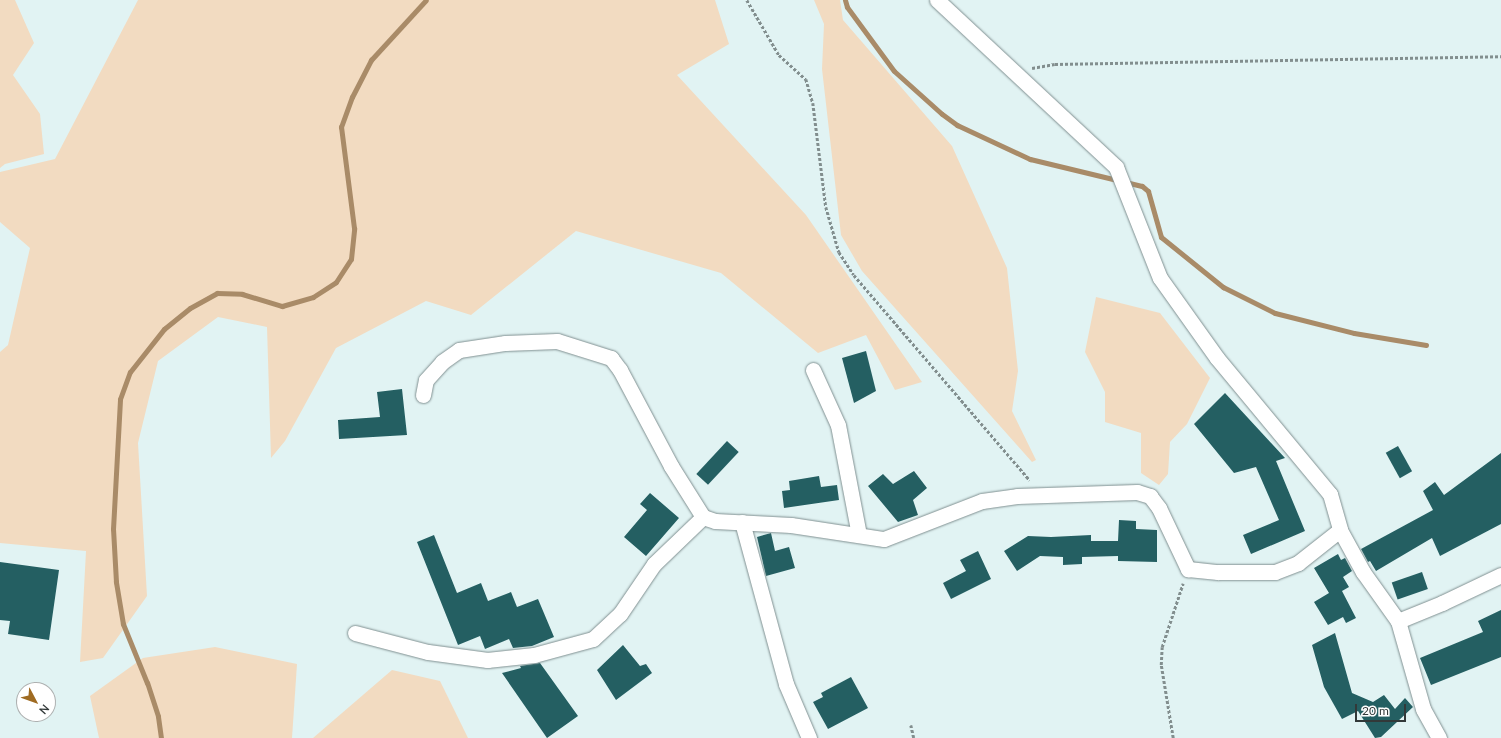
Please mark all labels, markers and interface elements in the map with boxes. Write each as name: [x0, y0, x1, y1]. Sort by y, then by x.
north arrow: [16, 682, 56, 722]
scale bar: [1357, 696, 1408, 722]
text: N: [37, 702, 52, 717]
text: 20 m: [1362, 703, 1389, 718]

